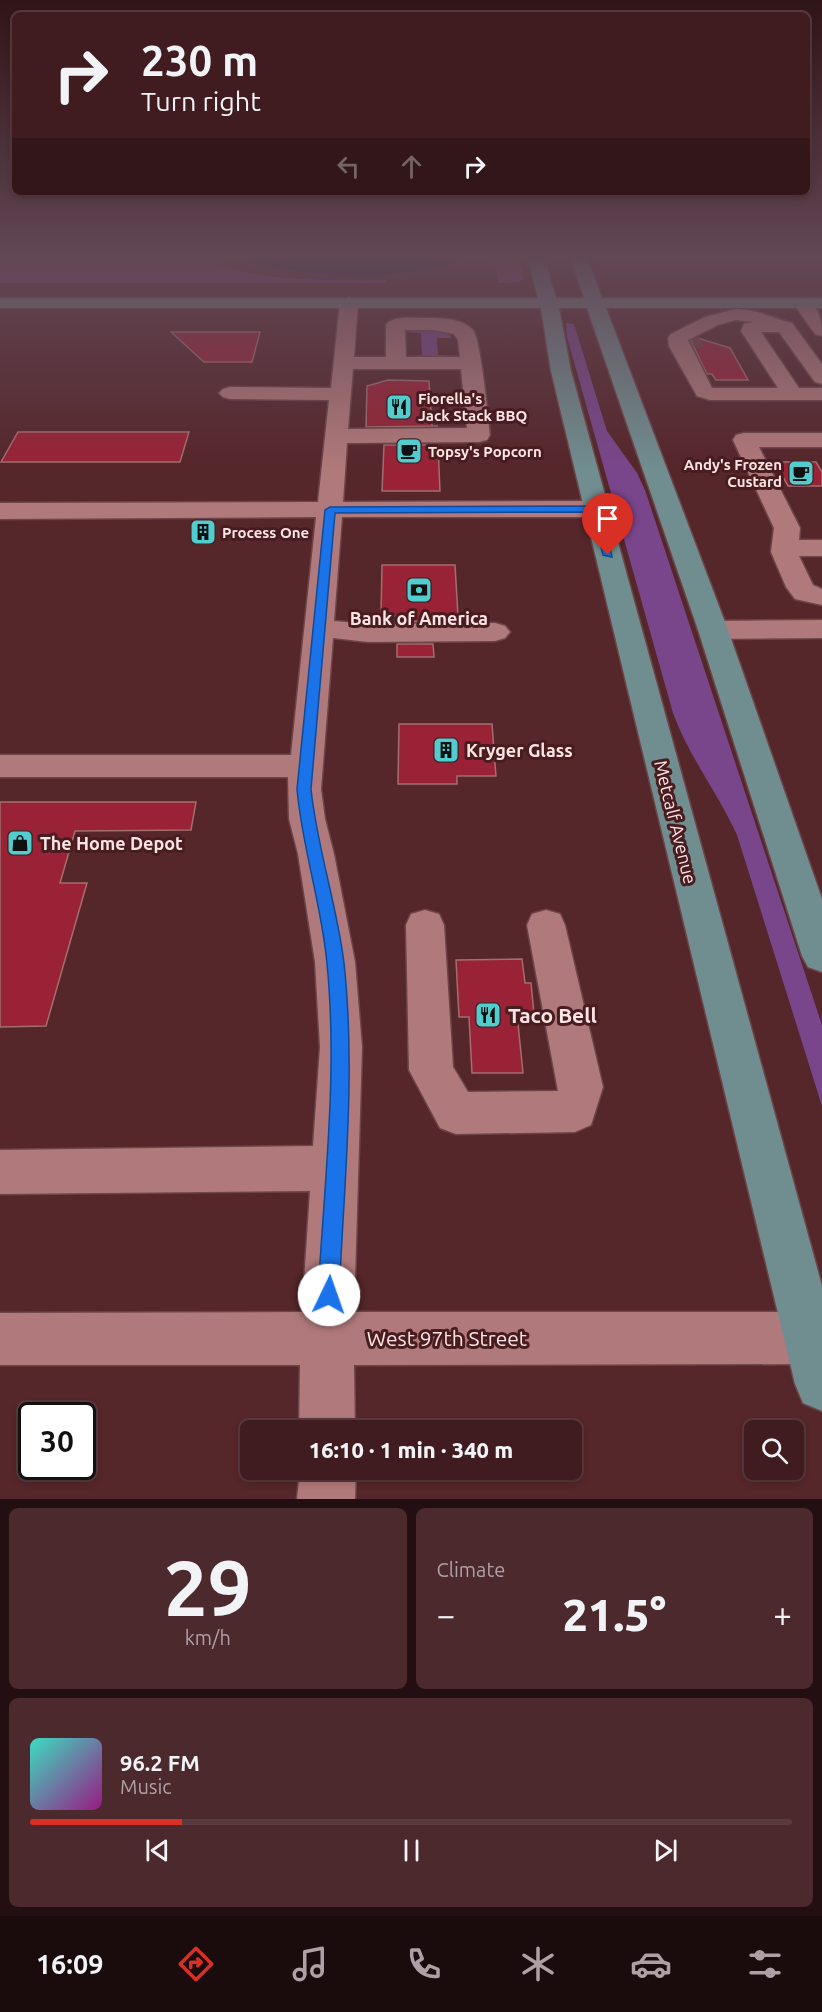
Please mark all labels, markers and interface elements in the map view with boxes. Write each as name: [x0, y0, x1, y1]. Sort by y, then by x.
icon: right: [42, 36, 120, 114]
text: 230 m: [141, 37, 258, 84]
text: Turn right: [141, 86, 261, 116]
icon: left: [332, 150, 365, 183]
icon: ahead: [395, 150, 428, 183]
icon: right: [458, 150, 491, 183]
place label: Fiorella's Jack Stack BBQ: [418, 390, 527, 424]
restaurant icon: Fiorella's Jack Stack BBQ: [384, 392, 414, 422]
cafe icon: Topsy's Popcorn: [394, 436, 424, 466]
place label: Topsy's Popcorn: [428, 443, 542, 460]
place label: Andy's Frozen Custard: [684, 456, 782, 490]
cafe icon: Andy's Frozen Custard: [786, 458, 816, 488]
pin: [582, 493, 633, 555]
icon: arrive: [591, 502, 624, 535]
building icon: Process One: [188, 517, 218, 547]
place label: Process One: [222, 524, 309, 541]
bank icon: Bank of America: [404, 575, 434, 605]
place label: Bank of America: [350, 608, 488, 628]
building icon: Kryger Glass: [431, 735, 461, 765]
place label: Kryger Glass: [466, 740, 573, 760]
street label: Metcalf Avenue: [651, 758, 701, 886]
shop icon: The Home Depot: [5, 828, 35, 858]
place label: The Home Depot: [40, 833, 183, 853]
restaurant icon: Taco Bell: [473, 1000, 503, 1030]
place label: Taco Bell: [508, 1003, 597, 1027]
position arrow: [297, 1263, 361, 1327]
street label: West 97th Street: [367, 1326, 527, 1350]
speed limit sign: 30: [18, 1402, 96, 1480]
map controls: [744, 1420, 804, 1480]
button: search: [744, 1420, 804, 1480]
text: 16:10 · 1 min · 340 m: [309, 1437, 513, 1462]
text: 29: [164, 1543, 252, 1631]
text: Climate: [437, 1558, 505, 1581]
text: 21.5°: [562, 1589, 666, 1640]
text: −: [437, 1596, 455, 1633]
text: +: [773, 1596, 792, 1633]
text: km/h: [185, 1626, 231, 1649]
text: 96.2 FM: [120, 1750, 200, 1775]
text: Music: [120, 1775, 172, 1798]
icon: previous: [141, 1834, 174, 1867]
icon: pause: [395, 1834, 428, 1867]
icon: next: [649, 1834, 682, 1867]
icon: directions: [175, 1943, 217, 1985]
icon: music: [289, 1943, 331, 1985]
icon: phone: [403, 1943, 445, 1985]
icon: climate: [517, 1943, 559, 1985]
icon: car: [630, 1943, 672, 1985]
icon: filters: [744, 1943, 786, 1985]
text: 16:09: [36, 1949, 103, 1979]

